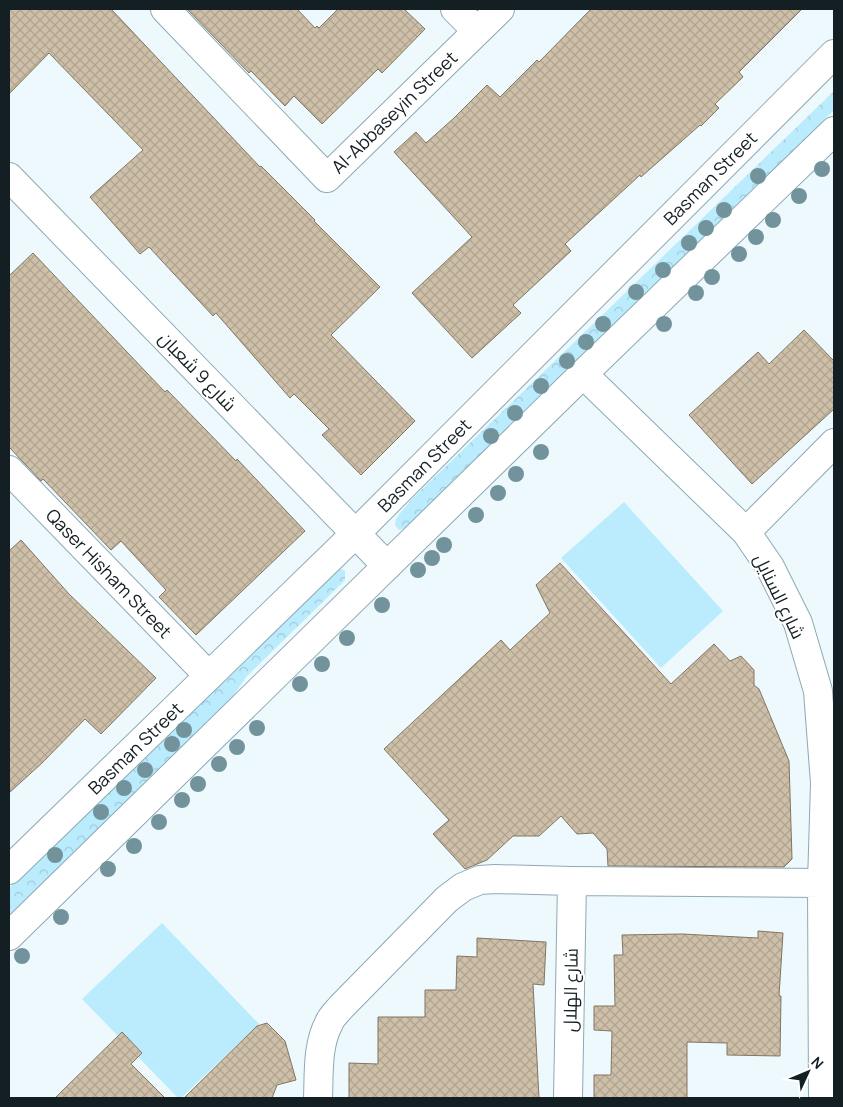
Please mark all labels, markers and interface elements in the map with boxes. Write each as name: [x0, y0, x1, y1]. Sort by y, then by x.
street label: Al-Abbaseyin Street: [326, 46, 462, 178]
street label: Basman Street: [658, 126, 762, 230]
street label: شارع 9 شعبان: [153, 326, 242, 417]
street label: Basman Street: [372, 413, 476, 517]
street label: Qaser Hisham Street: [41, 503, 177, 643]
street label: شارع السنايل: [748, 550, 811, 643]
street label: Basman Street: [82, 697, 188, 799]
street label: شارع الهلال: [557, 948, 584, 1032]
north arrow: [783, 1047, 833, 1097]
text: N: [807, 1052, 828, 1073]

